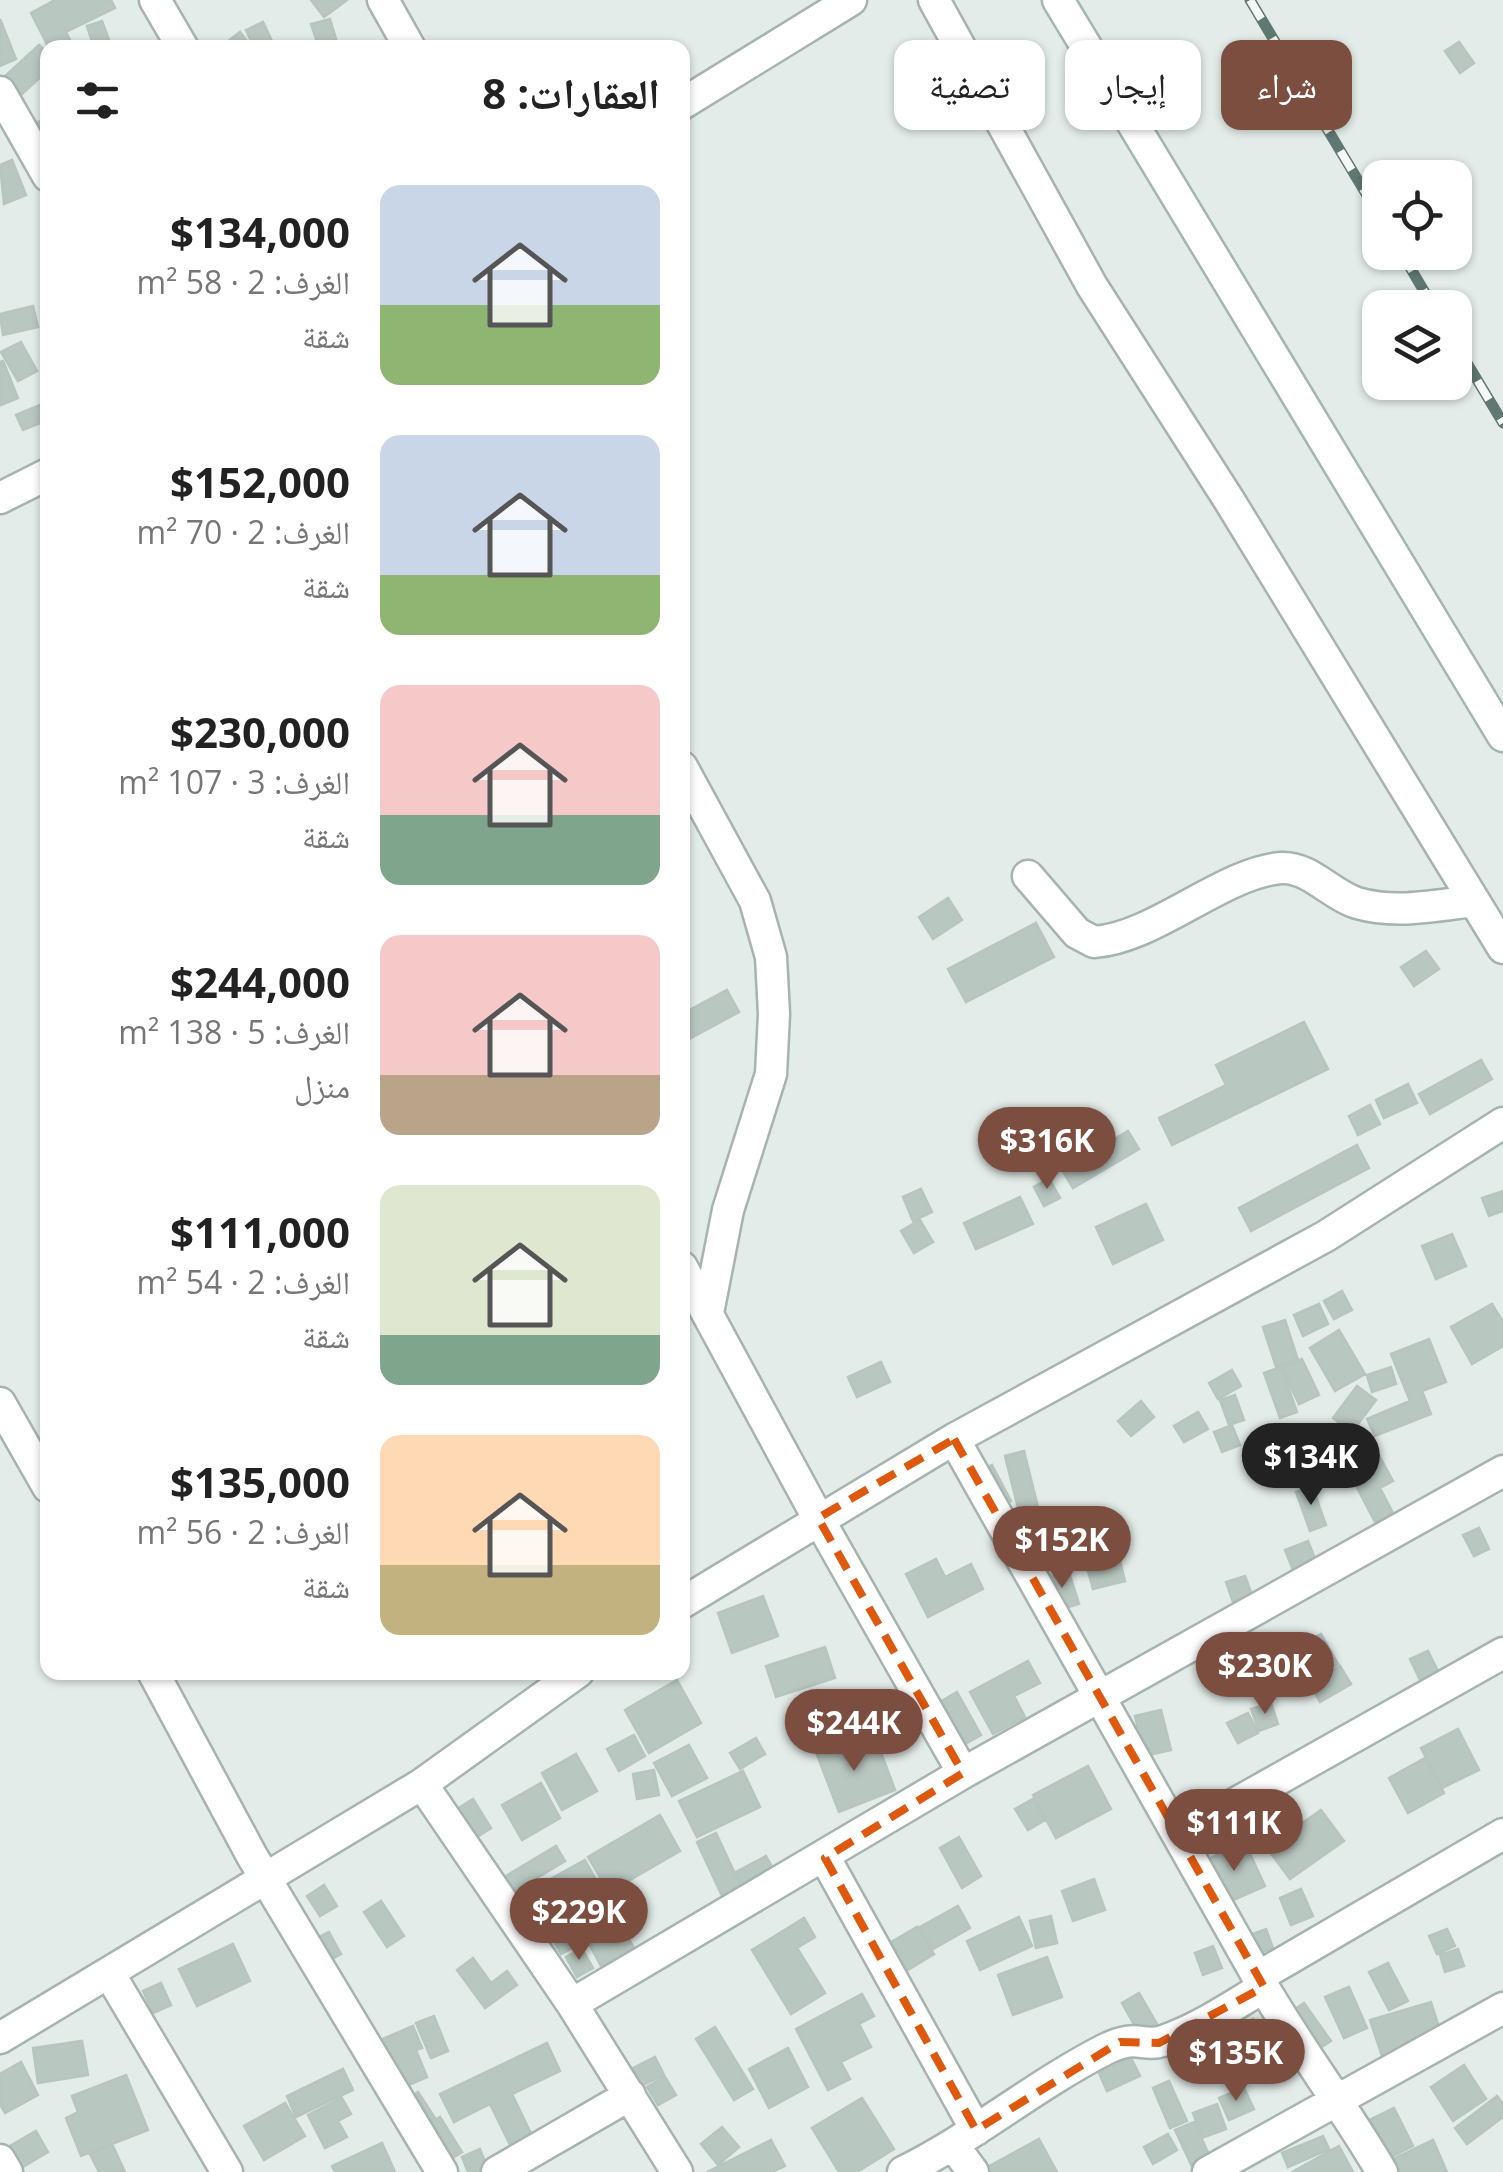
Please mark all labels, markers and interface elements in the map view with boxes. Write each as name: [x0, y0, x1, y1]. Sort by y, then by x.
chip: تصفية: [894, 40, 1045, 130]
chip: إيجار: [1065, 40, 1201, 130]
chip: شراء: [1221, 40, 1352, 130]
text: العقارات: 8: [482, 64, 660, 121]
icon: filters: [70, 73, 125, 128]
map controls: [1362, 160, 1472, 400]
button: locate: [1362, 160, 1472, 270]
text: $134,000: [170, 203, 350, 260]
icon: home: [460, 225, 580, 345]
text: الغرف: 2 · 58 m²: [137, 260, 350, 303]
button: layers: [1362, 290, 1472, 400]
text: شقة: [302, 314, 350, 357]
text: $152,000: [170, 453, 350, 510]
icon: home: [460, 475, 580, 595]
text: الغرف: 2 · 70 m²: [137, 510, 350, 553]
text: شقة: [302, 564, 350, 607]
text: $230,000: [170, 703, 350, 760]
icon: home: [460, 725, 580, 845]
text: الغرف: 3 · 107 m²: [118, 760, 350, 803]
text: شقة: [302, 814, 350, 857]
text: $244,000: [170, 953, 350, 1010]
icon: home: [460, 975, 580, 1095]
text: الغرف: 5 · 138 m²: [118, 1010, 350, 1053]
text: منزل: [294, 1064, 350, 1107]
pin: $316K: [977, 1107, 1117, 1192]
text: $316K: [1000, 1118, 1094, 1161]
text: $111,000: [170, 1203, 350, 1260]
icon: home: [460, 1225, 580, 1345]
text: الغرف: 2 · 54 m²: [137, 1260, 350, 1303]
text: شقة: [302, 1314, 350, 1357]
pin: $134K: [1241, 1423, 1381, 1508]
text: $134K: [1264, 1434, 1358, 1477]
text: $135,000: [170, 1453, 350, 1510]
icon: home: [460, 1475, 580, 1595]
pin: $152K: [992, 1506, 1132, 1591]
text: الغرف: 2 · 56 m²: [137, 1510, 350, 1553]
text: $152K: [1015, 1517, 1109, 1560]
text: شقة: [302, 1564, 350, 1607]
pin: $230K: [1195, 1632, 1335, 1717]
text: $230K: [1218, 1643, 1312, 1686]
pin: $244K: [784, 1689, 924, 1774]
text: $244K: [807, 1700, 901, 1743]
pin: $111K: [1164, 1789, 1304, 1874]
text: $111K: [1187, 1800, 1281, 1843]
pin: $229K: [509, 1878, 649, 1963]
text: $229K: [532, 1889, 626, 1932]
pin: $135K: [1166, 2019, 1306, 2104]
text: $135K: [1189, 2030, 1283, 2073]

